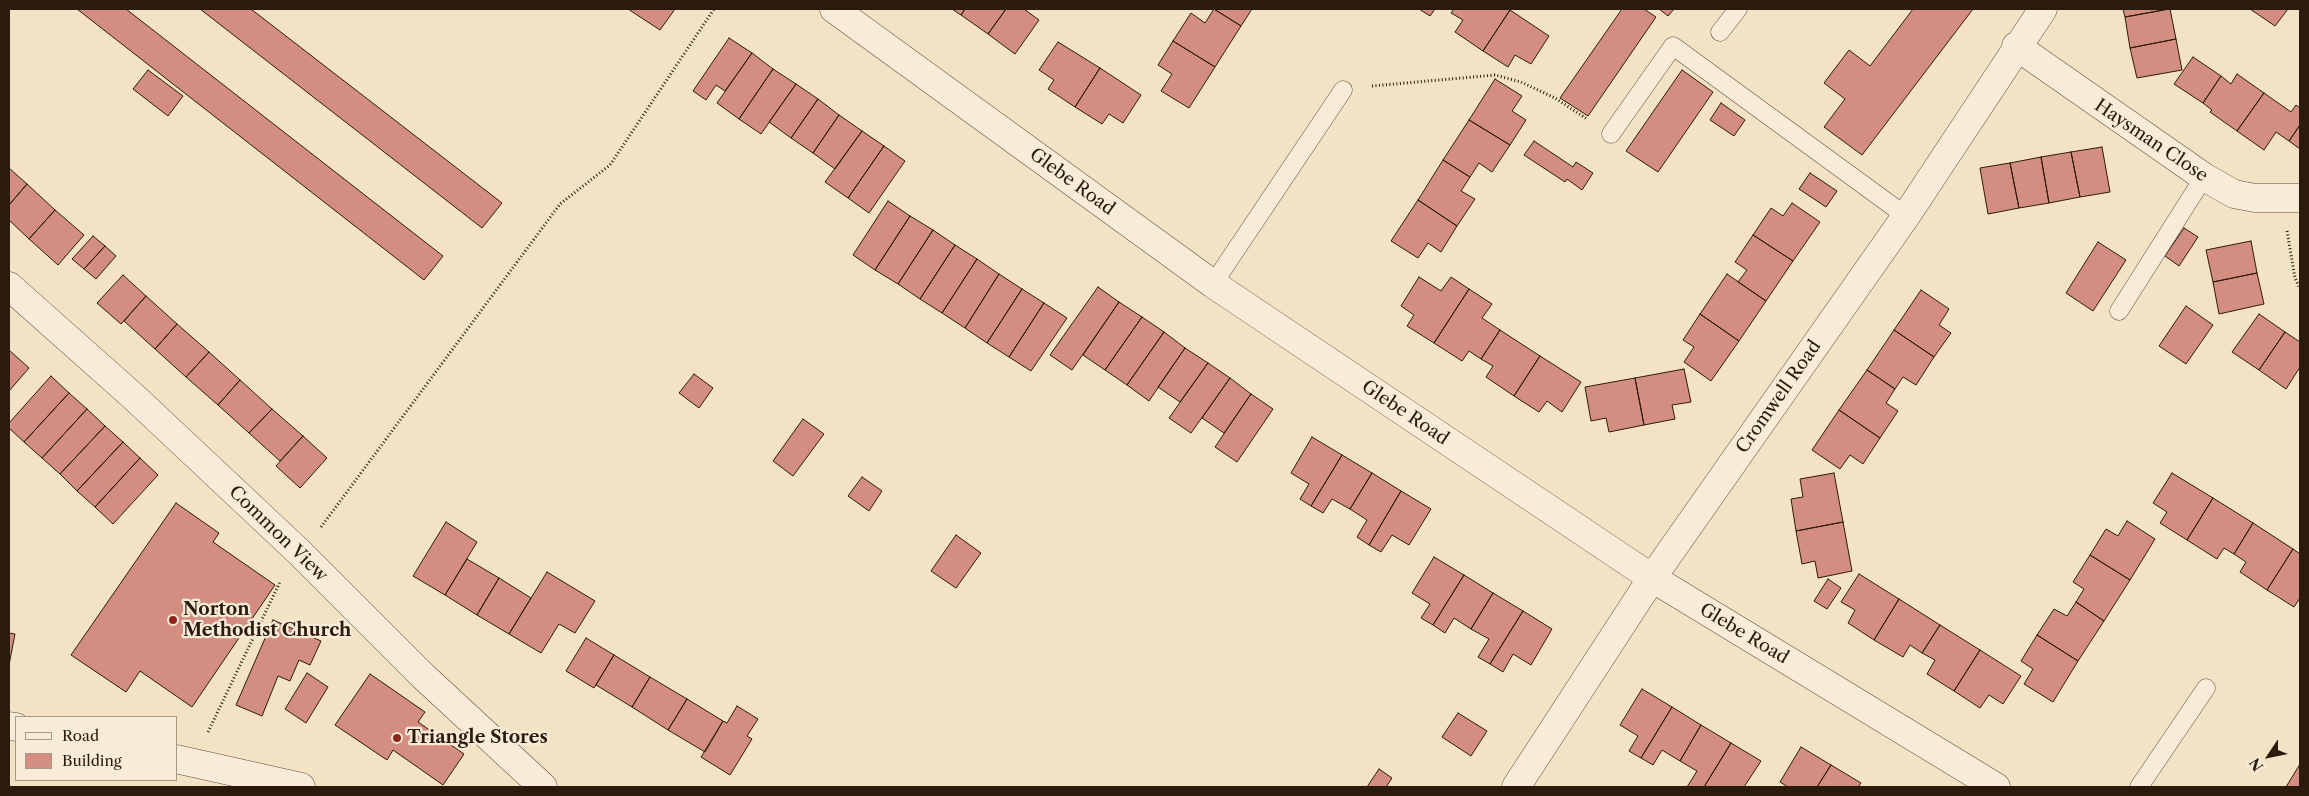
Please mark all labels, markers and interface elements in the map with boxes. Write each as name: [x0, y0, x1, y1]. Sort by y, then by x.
street label: Haysman Close: [2090, 95, 2212, 187]
street label: Glebe Road: [1025, 144, 1119, 220]
street label: Cromwell Road: [1732, 336, 1826, 458]
street label: Glebe Road: [1357, 376, 1453, 450]
street label: Common View: [224, 482, 332, 586]
place label: Norton Methodist Church: [183, 599, 351, 642]
street label: Glebe Road: [1696, 599, 1792, 669]
marker: Norton Methodist Church: [167, 614, 179, 626]
legend: [15, 716, 178, 781]
text: Road: [62, 726, 99, 745]
place label: Triangle Stores: [407, 727, 548, 749]
north arrow: [2244, 731, 2294, 781]
marker: Triangle Stores: [391, 732, 403, 744]
text: Building: [62, 751, 122, 770]
text: N: [2246, 754, 2267, 774]

